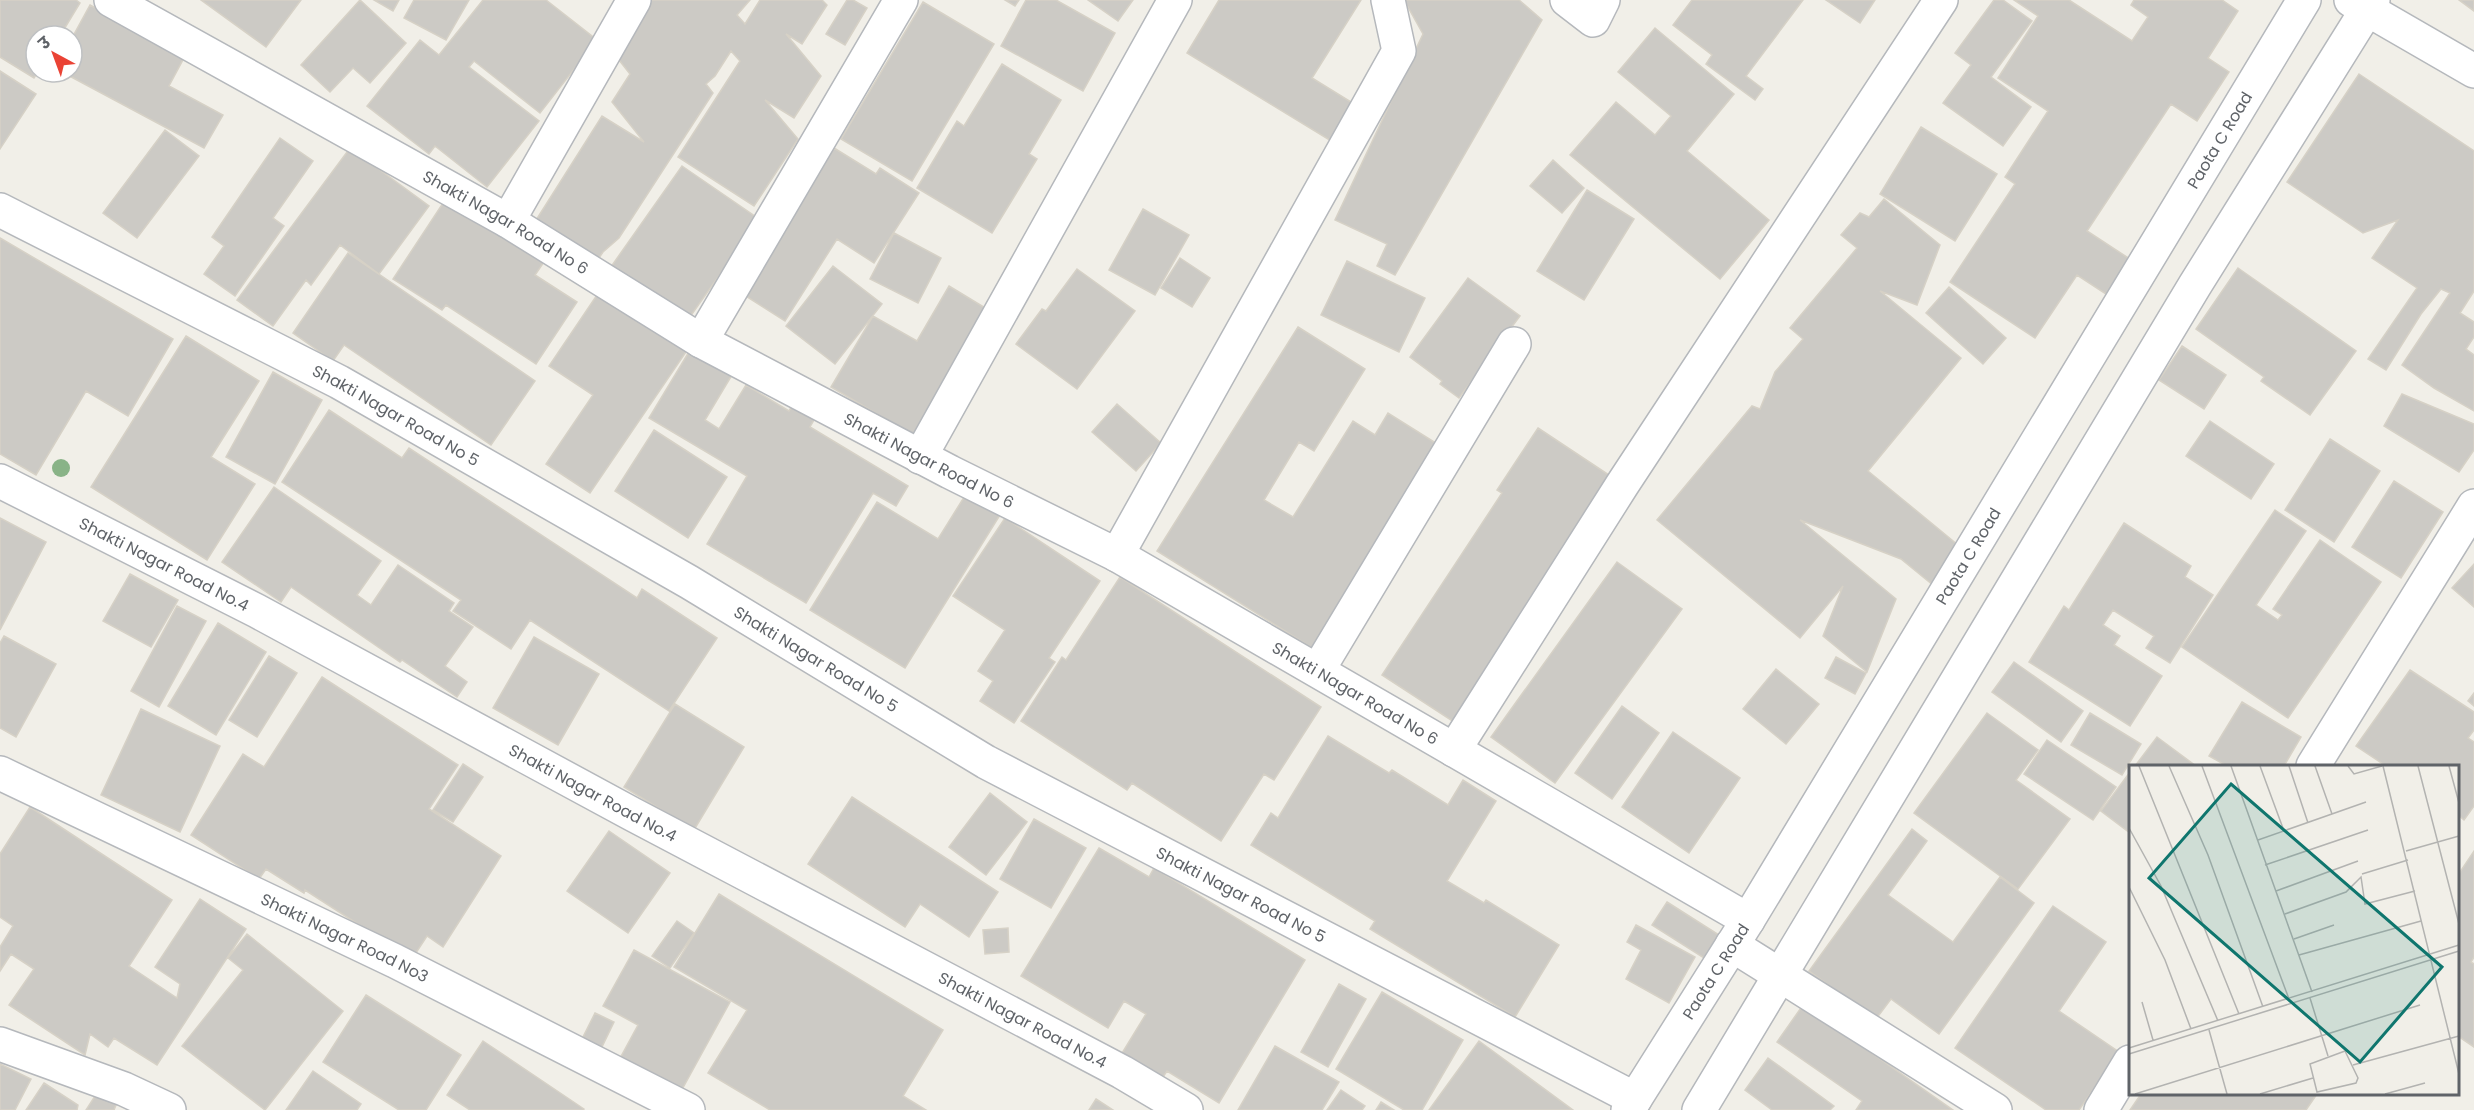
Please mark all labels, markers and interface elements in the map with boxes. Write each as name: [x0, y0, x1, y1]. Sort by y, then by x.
north arrow: [24, 24, 84, 84]
text: उ: [33, 31, 56, 55]
street label: Paota C Road: [2182, 88, 2258, 193]
street label: Shakti Nagar Road No 6: [419, 165, 593, 280]
street label: Shakti Nagar Road No 5: [308, 359, 483, 472]
street label: Shakti Nagar Road No 6: [840, 407, 1018, 514]
street label: Paota C Road: [1930, 503, 2007, 609]
street label: Shakti Nagar Road No.4: [75, 512, 253, 617]
street label: Shakti Nagar Road No 5: [729, 601, 903, 718]
street label: Shakti Nagar Road No 6: [1268, 636, 1443, 751]
street label: Shakti Nagar Road No.4: [505, 739, 681, 848]
inset map: [2129, 765, 2459, 1095]
street label: Shakti Nagar Road No 5: [1152, 841, 1330, 949]
street label: Shakti Nagar Road No3: [257, 888, 432, 988]
street label: Paota C Road: [1677, 919, 1755, 1024]
street label: Shakti Nagar Road No.4: [934, 966, 1111, 1074]

